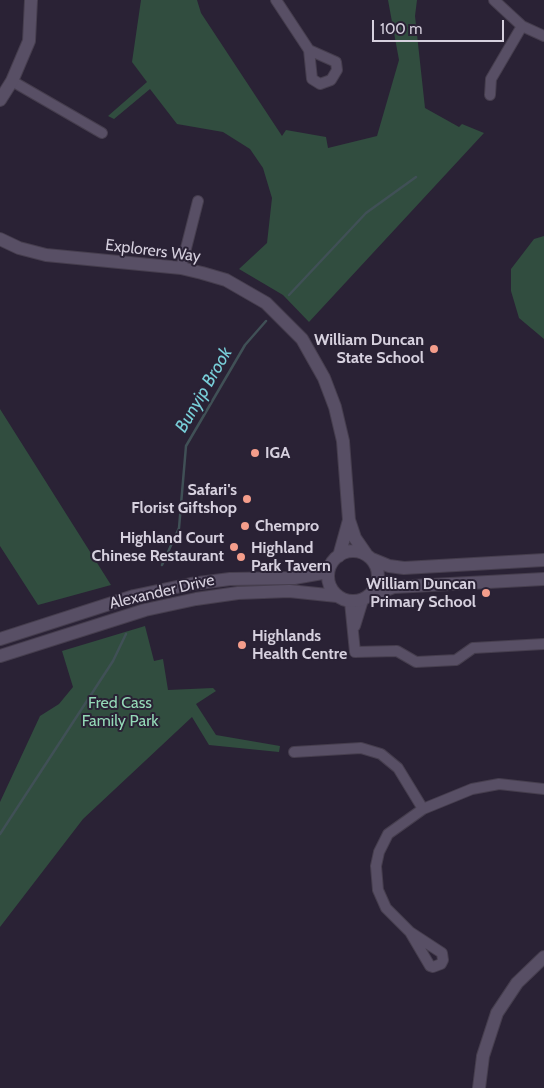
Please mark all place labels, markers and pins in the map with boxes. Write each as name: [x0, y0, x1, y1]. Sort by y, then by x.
place label: William Duncan State School: [314, 330, 424, 368]
marker: William Duncan State School: [428, 343, 440, 355]
place label: IGA: [265, 443, 290, 463]
marker: IGA: [249, 447, 261, 459]
place label: Safari's Florist Giftshop: [131, 480, 237, 518]
marker: Safari's Florist Giftshop: [241, 493, 253, 505]
place label: Chempro: [255, 516, 319, 536]
marker: Chempro: [239, 520, 251, 532]
place label: Highland Court Chinese Restaurant: [92, 528, 224, 566]
place label: Highland Park Tavern: [251, 538, 331, 576]
marker: Highland Court Chinese Restaurant: [228, 541, 240, 553]
marker: Highland Park Tavern: [235, 551, 247, 563]
place label: William Duncan Primary School: [366, 574, 476, 612]
marker: William Duncan Primary School: [480, 587, 492, 599]
place label: Highlands Health Centre: [252, 626, 347, 664]
marker: Highlands Health Centre: [236, 639, 248, 651]

